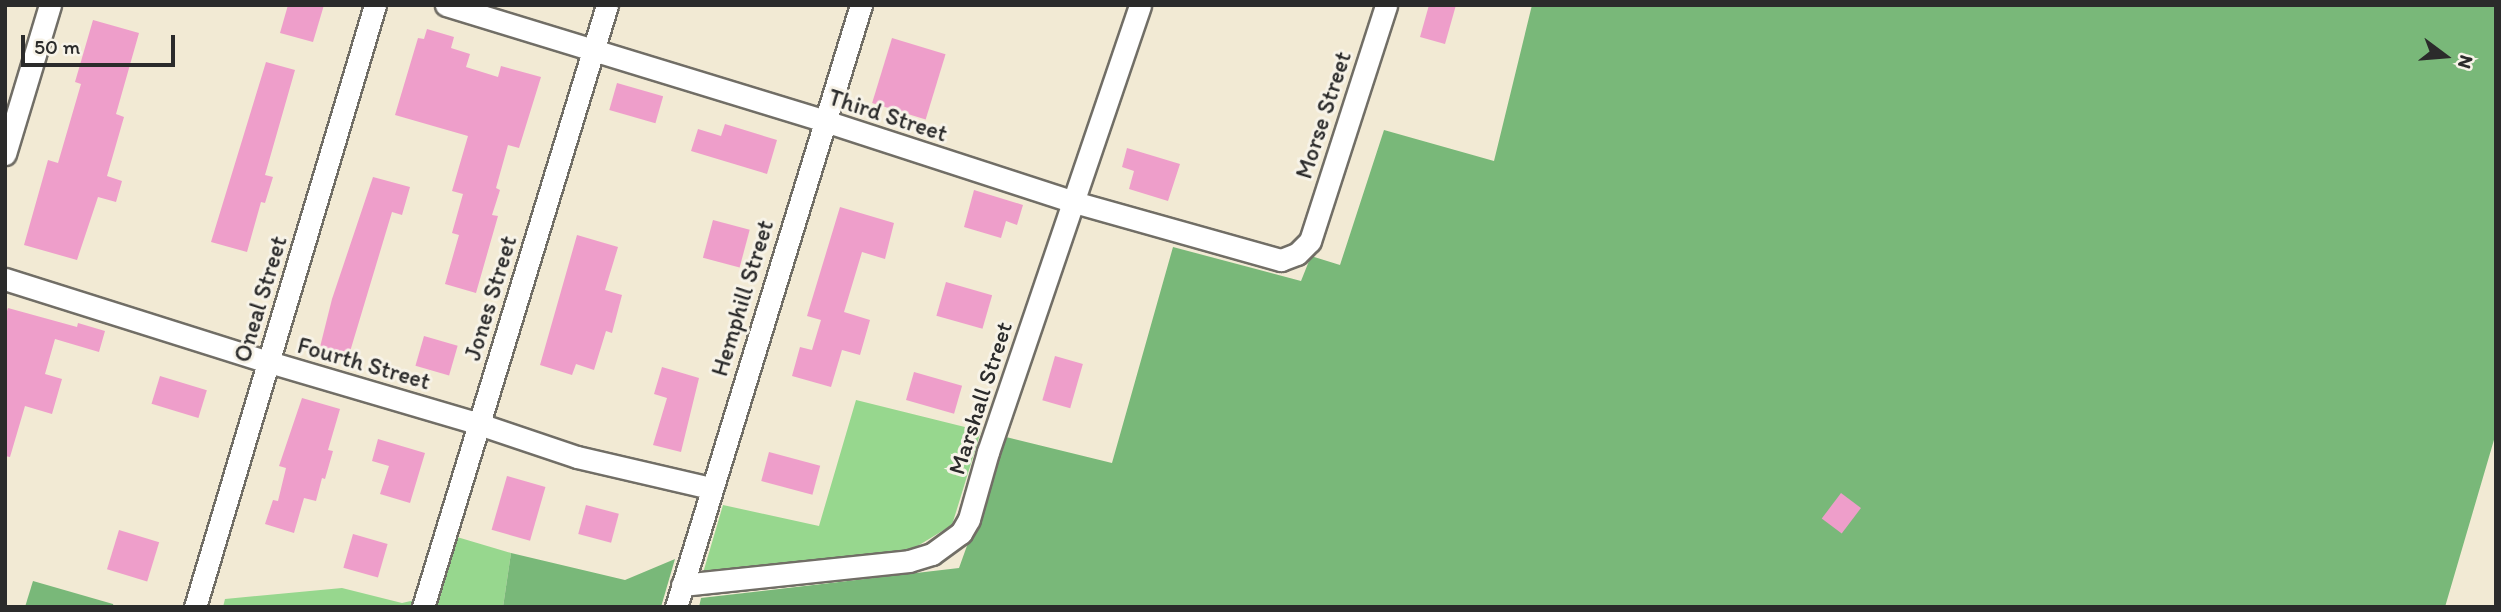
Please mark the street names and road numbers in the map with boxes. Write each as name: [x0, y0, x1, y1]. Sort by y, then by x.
street label: Morse Street: [1289, 48, 1357, 182]
street label: Third Street: [825, 82, 951, 148]
street label: Hemphill Street: [705, 217, 779, 379]
street label: Oneal Street: [227, 233, 293, 365]
street label: Jones Street: [458, 233, 522, 363]
street label: Marshall Street: [942, 318, 1018, 478]
street label: Fourth Street: [294, 330, 434, 396]

